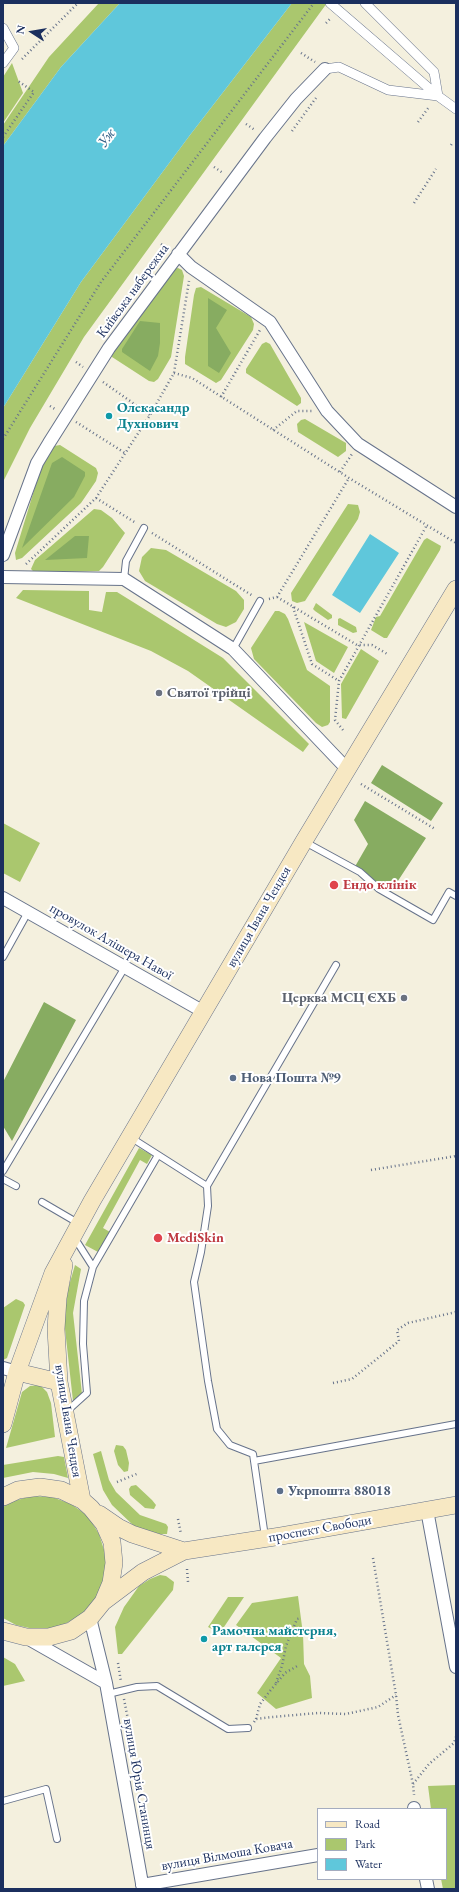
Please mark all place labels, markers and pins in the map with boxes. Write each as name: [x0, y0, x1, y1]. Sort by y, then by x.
place label: Олекасандр Духнович: [117, 400, 189, 432]
marker: Олекасандр Духнович: [104, 411, 114, 421]
place label: Святої трійці: [167, 685, 251, 701]
marker: Святої трійці: [154, 688, 164, 698]
place label: Ендо клінік: [343, 877, 416, 893]
marker: Ендо клінік: [328, 879, 340, 891]
place label: Церква МСЦ ЄХБ: [282, 990, 396, 1006]
marker: Церква МСЦ ЄХБ: [399, 993, 409, 1003]
place label: Нова Пошта №9: [241, 1070, 341, 1086]
marker: Нова Пошта №9: [228, 1073, 238, 1083]
place label: MediSkin: [167, 1230, 224, 1246]
marker: MediSkin: [152, 1232, 164, 1244]
place label: Укрпошта 88018: [288, 1483, 391, 1499]
marker: Укрпошта 88018: [275, 1486, 285, 1496]
place label: Рамочна майстерня, арт галерея: [212, 1623, 337, 1656]
marker: Рамочна майстерня, арт галерея: [199, 1634, 209, 1644]

